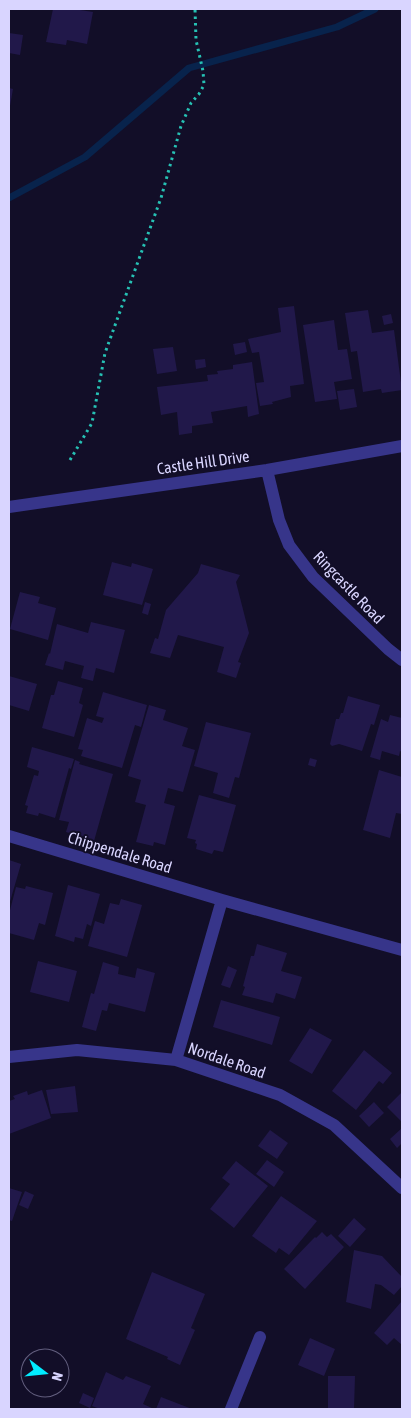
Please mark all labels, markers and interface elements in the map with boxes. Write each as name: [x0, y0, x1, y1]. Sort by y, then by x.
street label: Castle Hill Drive: [156, 447, 250, 477]
street label: Ringcastle Road: [309, 547, 388, 628]
street label: Chippendale Road: [65, 828, 174, 877]
street label: Nordale Road: [186, 1038, 268, 1082]
north arrow: [20, 1348, 70, 1398]
text: N: [49, 1370, 66, 1383]

